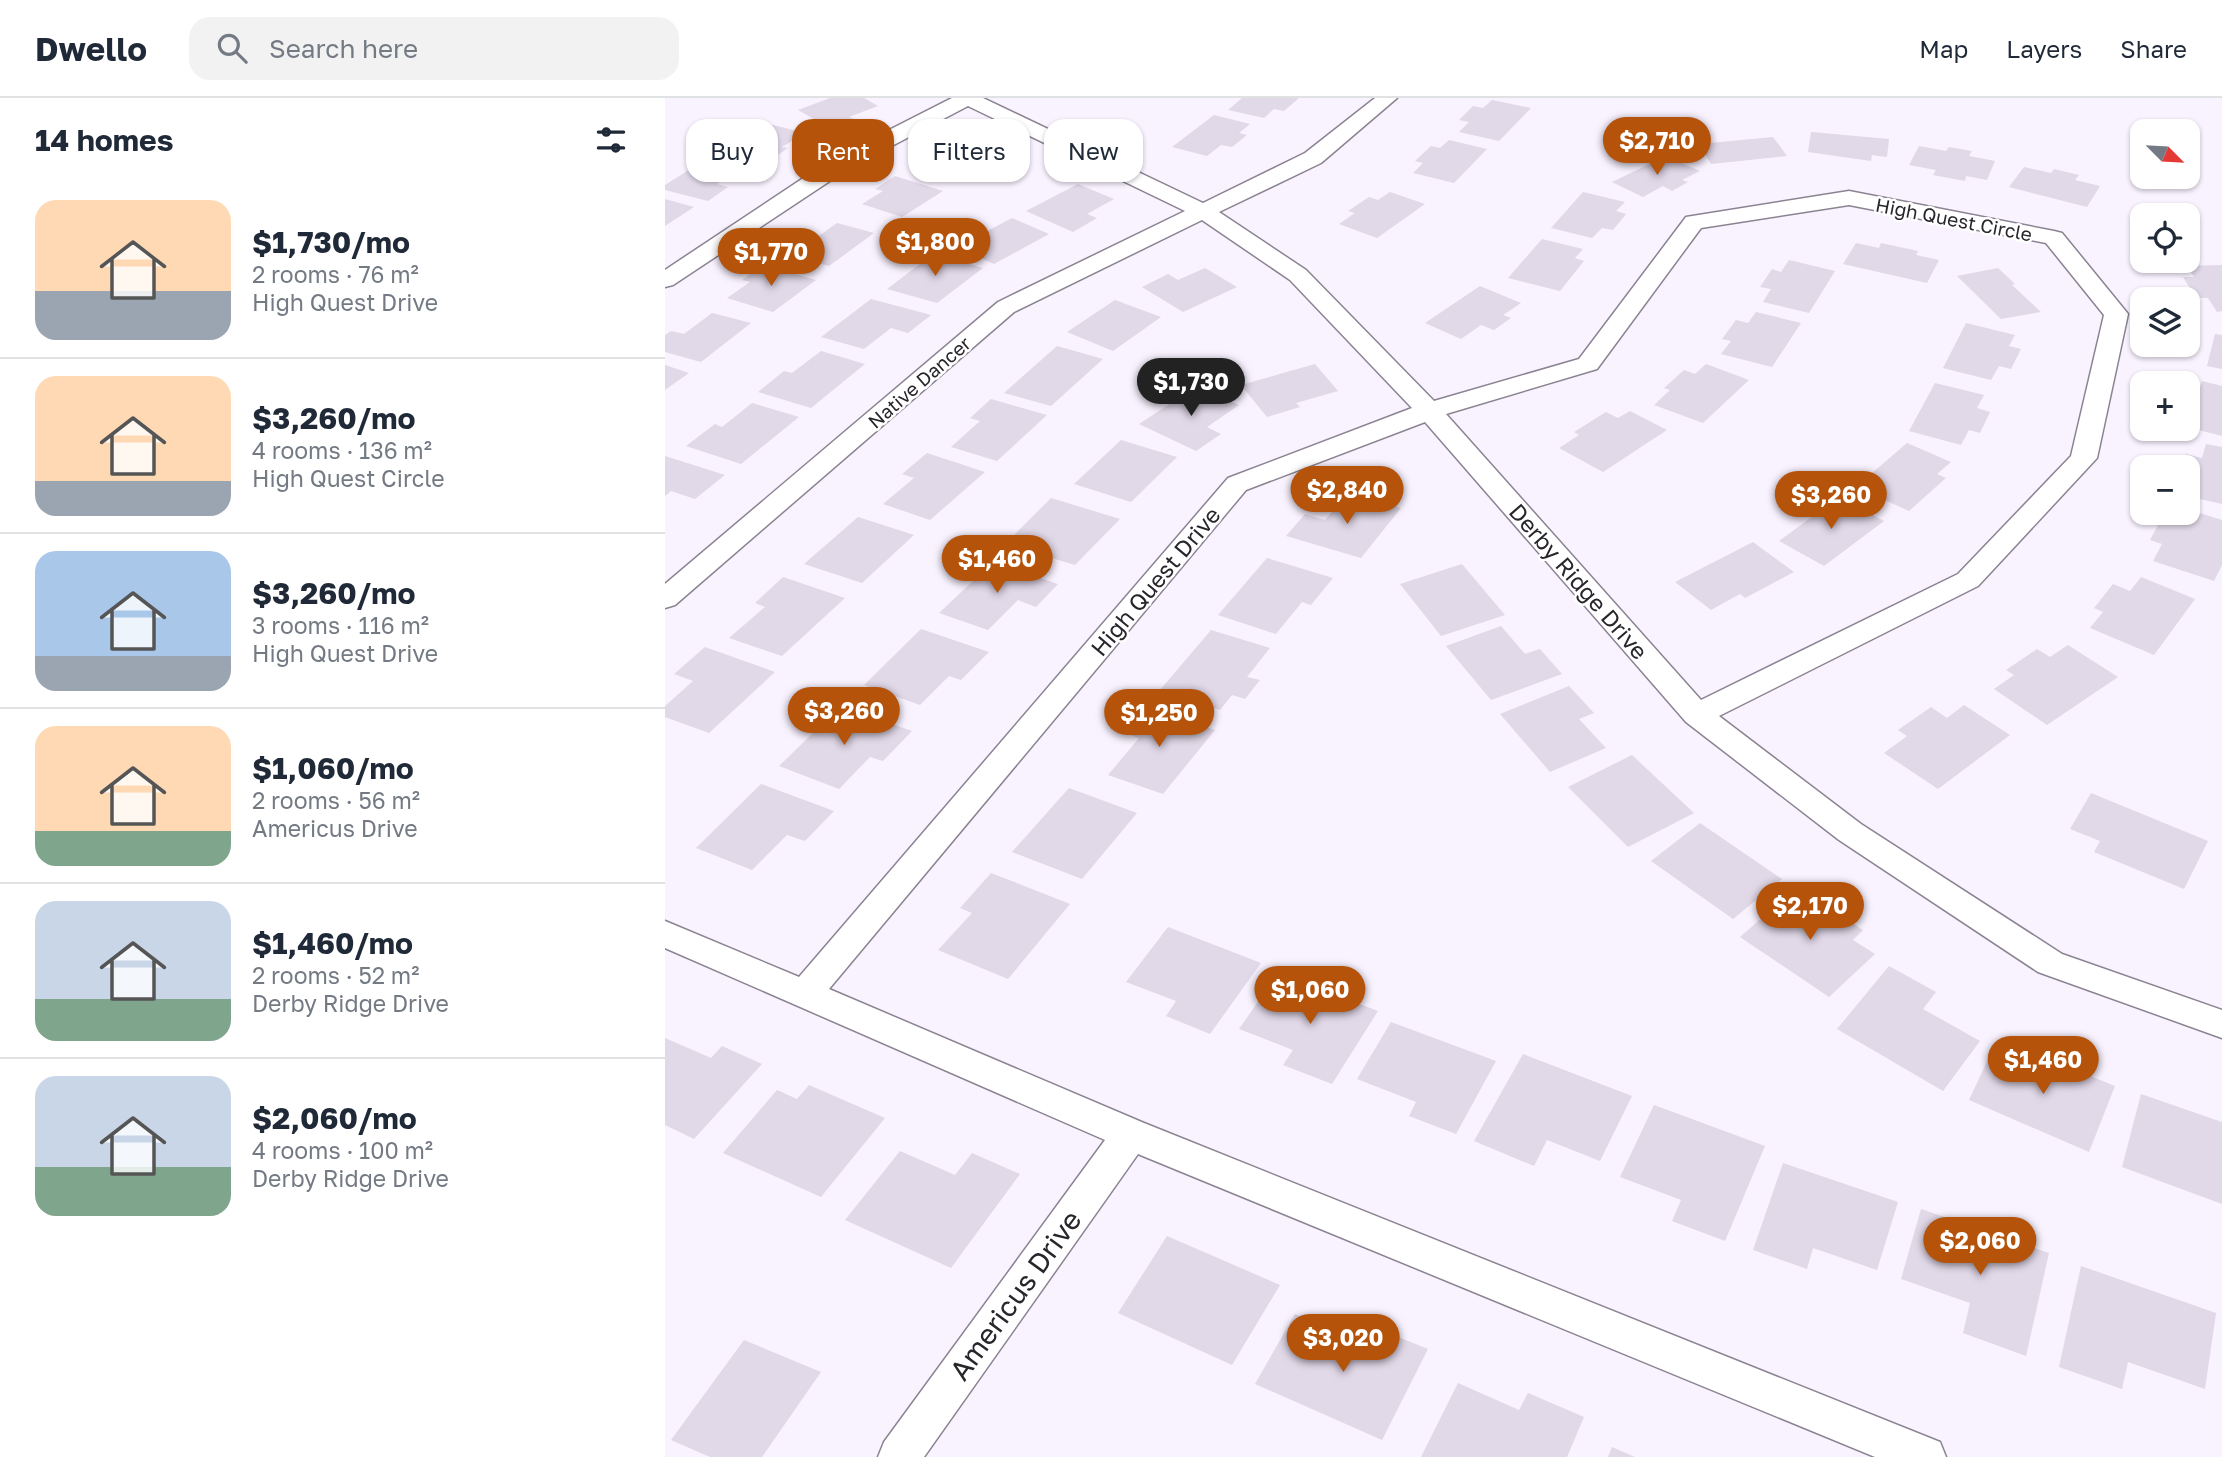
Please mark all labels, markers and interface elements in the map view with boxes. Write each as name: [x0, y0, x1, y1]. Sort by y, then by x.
search box: [189, 17, 679, 80]
text: Dwello: [35, 29, 147, 68]
icon: search: [213, 29, 251, 67]
text: Search here: [269, 33, 418, 64]
text: Map: [1919, 34, 1968, 63]
text: Layers: [2006, 34, 2082, 63]
text: Share: [2120, 34, 2187, 63]
pin: $2,710: [1600, 118, 1714, 177]
chip: Buy: [686, 119, 778, 182]
chip: Rent: [792, 119, 894, 182]
chip: Filters: [908, 119, 1030, 182]
chip: New: [1044, 119, 1143, 182]
north arrow: [2130, 119, 2200, 189]
map controls: [2130, 119, 2200, 525]
icon: filters: [592, 121, 630, 159]
text: 14 homes: [35, 122, 174, 158]
text: $2,710: [1619, 126, 1695, 154]
street label: High Quest Circle: [1874, 193, 2034, 245]
button: locate: [2130, 203, 2200, 273]
pin: $1,800: [878, 218, 992, 278]
text: $1,730/mo: [252, 224, 410, 260]
text: $1,800: [895, 227, 975, 255]
icon: home: [91, 228, 175, 312]
pin: $1,770: [714, 228, 828, 288]
text: $1,770: [734, 237, 808, 265]
text: 2 rooms · 76 m²: [252, 260, 419, 288]
button: layers: [2130, 287, 2200, 357]
text: High Quest Drive: [252, 288, 438, 316]
street label: Native Dancer: [863, 331, 975, 433]
pin: $1,730: [1134, 358, 1248, 418]
text: $1,730: [1153, 367, 1229, 395]
button: +: [2130, 371, 2200, 441]
text: $3,260/mo: [252, 400, 416, 436]
icon: home: [91, 404, 175, 488]
text: 4 rooms · 136 m²: [252, 436, 432, 464]
button: −: [2130, 455, 2200, 525]
text: High Quest Circle: [252, 464, 445, 492]
pin: $2,840: [1290, 466, 1404, 526]
pin: $3,260: [1774, 472, 1888, 531]
text: $2,840: [1307, 475, 1387, 503]
text: $3,260: [1791, 480, 1871, 508]
street label: Derby Ridge Drive: [1504, 498, 1654, 664]
street label: High Quest Drive: [1084, 501, 1226, 661]
pin: $1,460: [940, 536, 1054, 595]
text: $1,460: [958, 544, 1036, 572]
text: $3,260/mo: [252, 575, 416, 611]
icon: home: [91, 579, 175, 663]
text: 3 rooms · 116 m²: [252, 611, 429, 639]
text: High Quest Drive: [252, 639, 438, 667]
pin: $3,260: [787, 688, 901, 747]
pin: $1,250: [1102, 690, 1216, 749]
text: $3,260: [804, 696, 884, 724]
text: $1,250: [1120, 698, 1198, 726]
text: $1,060/mo: [252, 750, 414, 786]
icon: home: [91, 754, 175, 838]
text: 2 rooms · 56 m²: [252, 786, 420, 814]
text: Americus Drive: [252, 814, 418, 842]
pin: $2,170: [1753, 882, 1867, 942]
text: $2,170: [1772, 891, 1848, 919]
text: $1,460/mo: [252, 925, 413, 961]
icon: home: [91, 929, 175, 1013]
text: 2 rooms · 52 m²: [252, 961, 419, 989]
pin: $1,060: [1253, 967, 1367, 1026]
text: $1,060: [1270, 975, 1350, 1003]
text: Derby Ridge Drive: [252, 989, 449, 1017]
pin: $1,460: [1986, 1037, 2100, 1096]
text: $1,460: [2004, 1045, 2082, 1073]
text: $2,060/mo: [252, 1100, 417, 1136]
icon: home: [91, 1104, 175, 1188]
text: 4 rooms · 100 m²: [252, 1136, 433, 1164]
text: Derby Ridge Drive: [252, 1164, 449, 1192]
street label: Americus Drive: [942, 1204, 1088, 1386]
pin: $2,060: [1923, 1218, 2037, 1277]
text: $2,060: [1939, 1226, 2021, 1254]
pin: $3,020: [1286, 1314, 1400, 1374]
text: $3,020: [1303, 1323, 1383, 1351]

